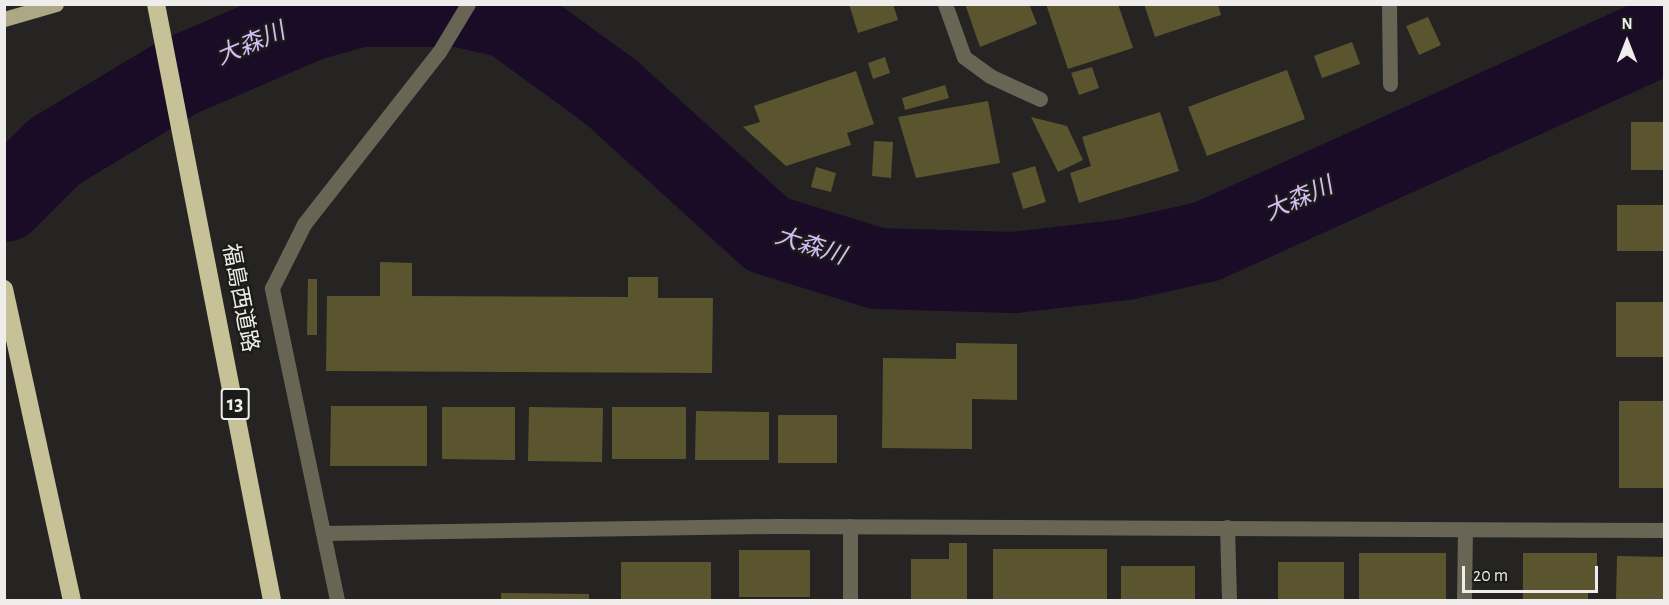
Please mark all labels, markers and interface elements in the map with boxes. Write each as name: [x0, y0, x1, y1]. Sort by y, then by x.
north arrow: [1597, 12, 1657, 72]
text: N: [1621, 16, 1633, 32]
water label: 大森川: [212, 18, 290, 72]
water label: 大森川: [1260, 172, 1338, 228]
water label: 大森川: [771, 222, 849, 272]
street label: 福島西道路: [217, 241, 263, 355]
road number: 13: [220, 386, 250, 422]
scale bar: [1465, 554, 1602, 592]
text: 20 m: [1473, 567, 1508, 585]

